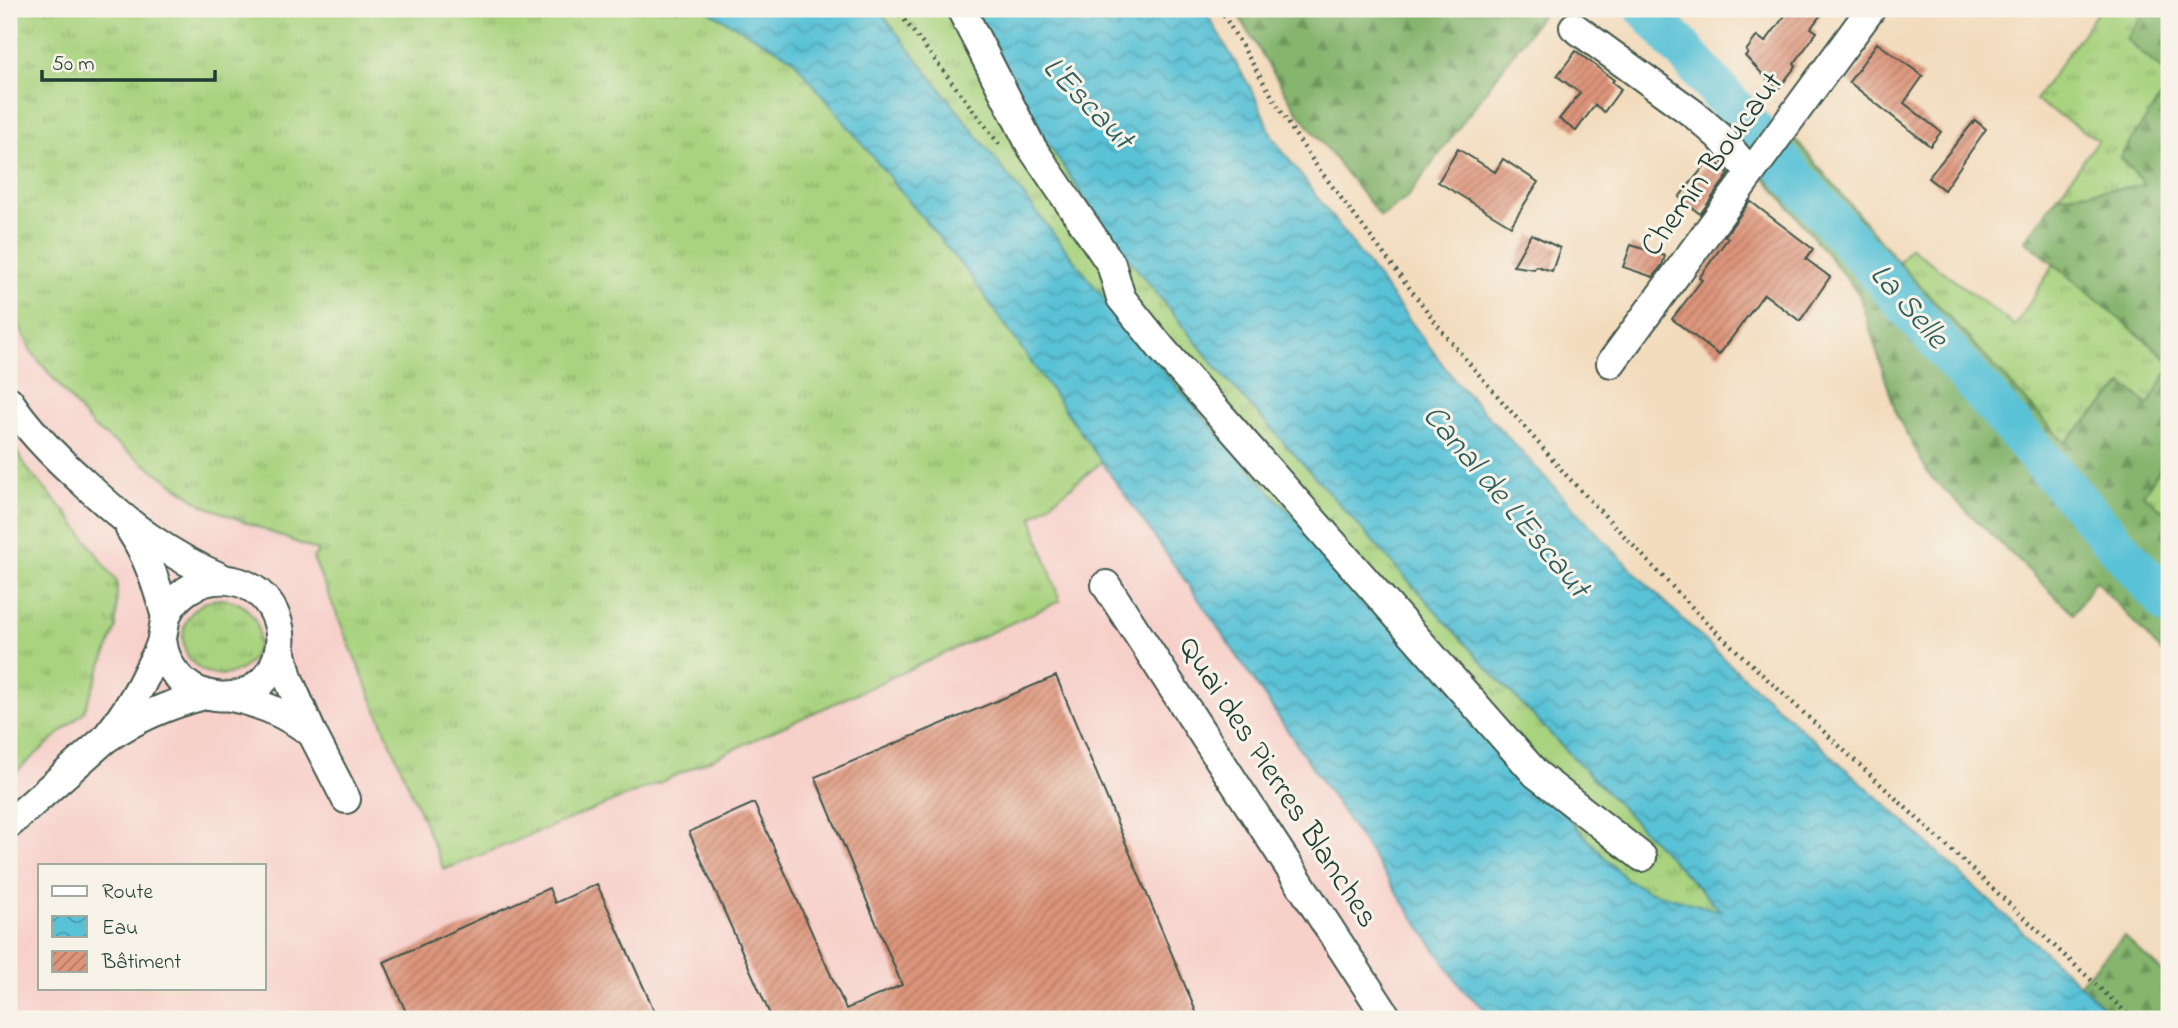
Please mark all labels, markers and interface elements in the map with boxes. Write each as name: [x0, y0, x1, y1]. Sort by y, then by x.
scale bar: [42, 38, 215, 82]
water label: L'Escaut: [1030, 46, 1146, 164]
text: 50 m: [52, 50, 95, 80]
street label: Chemin Boucaut: [1630, 63, 1796, 267]
water label: La Selle: [1857, 253, 1960, 361]
water label: Canal de L'Escaut: [1409, 395, 1602, 612]
street label: Quai des Pierres Blanches: [1165, 628, 1389, 938]
legend: [38, 864, 266, 990]
text: Route: [102, 878, 154, 908]
text: Eau: [102, 914, 138, 944]
text: Bâtiment: [101, 948, 181, 978]

